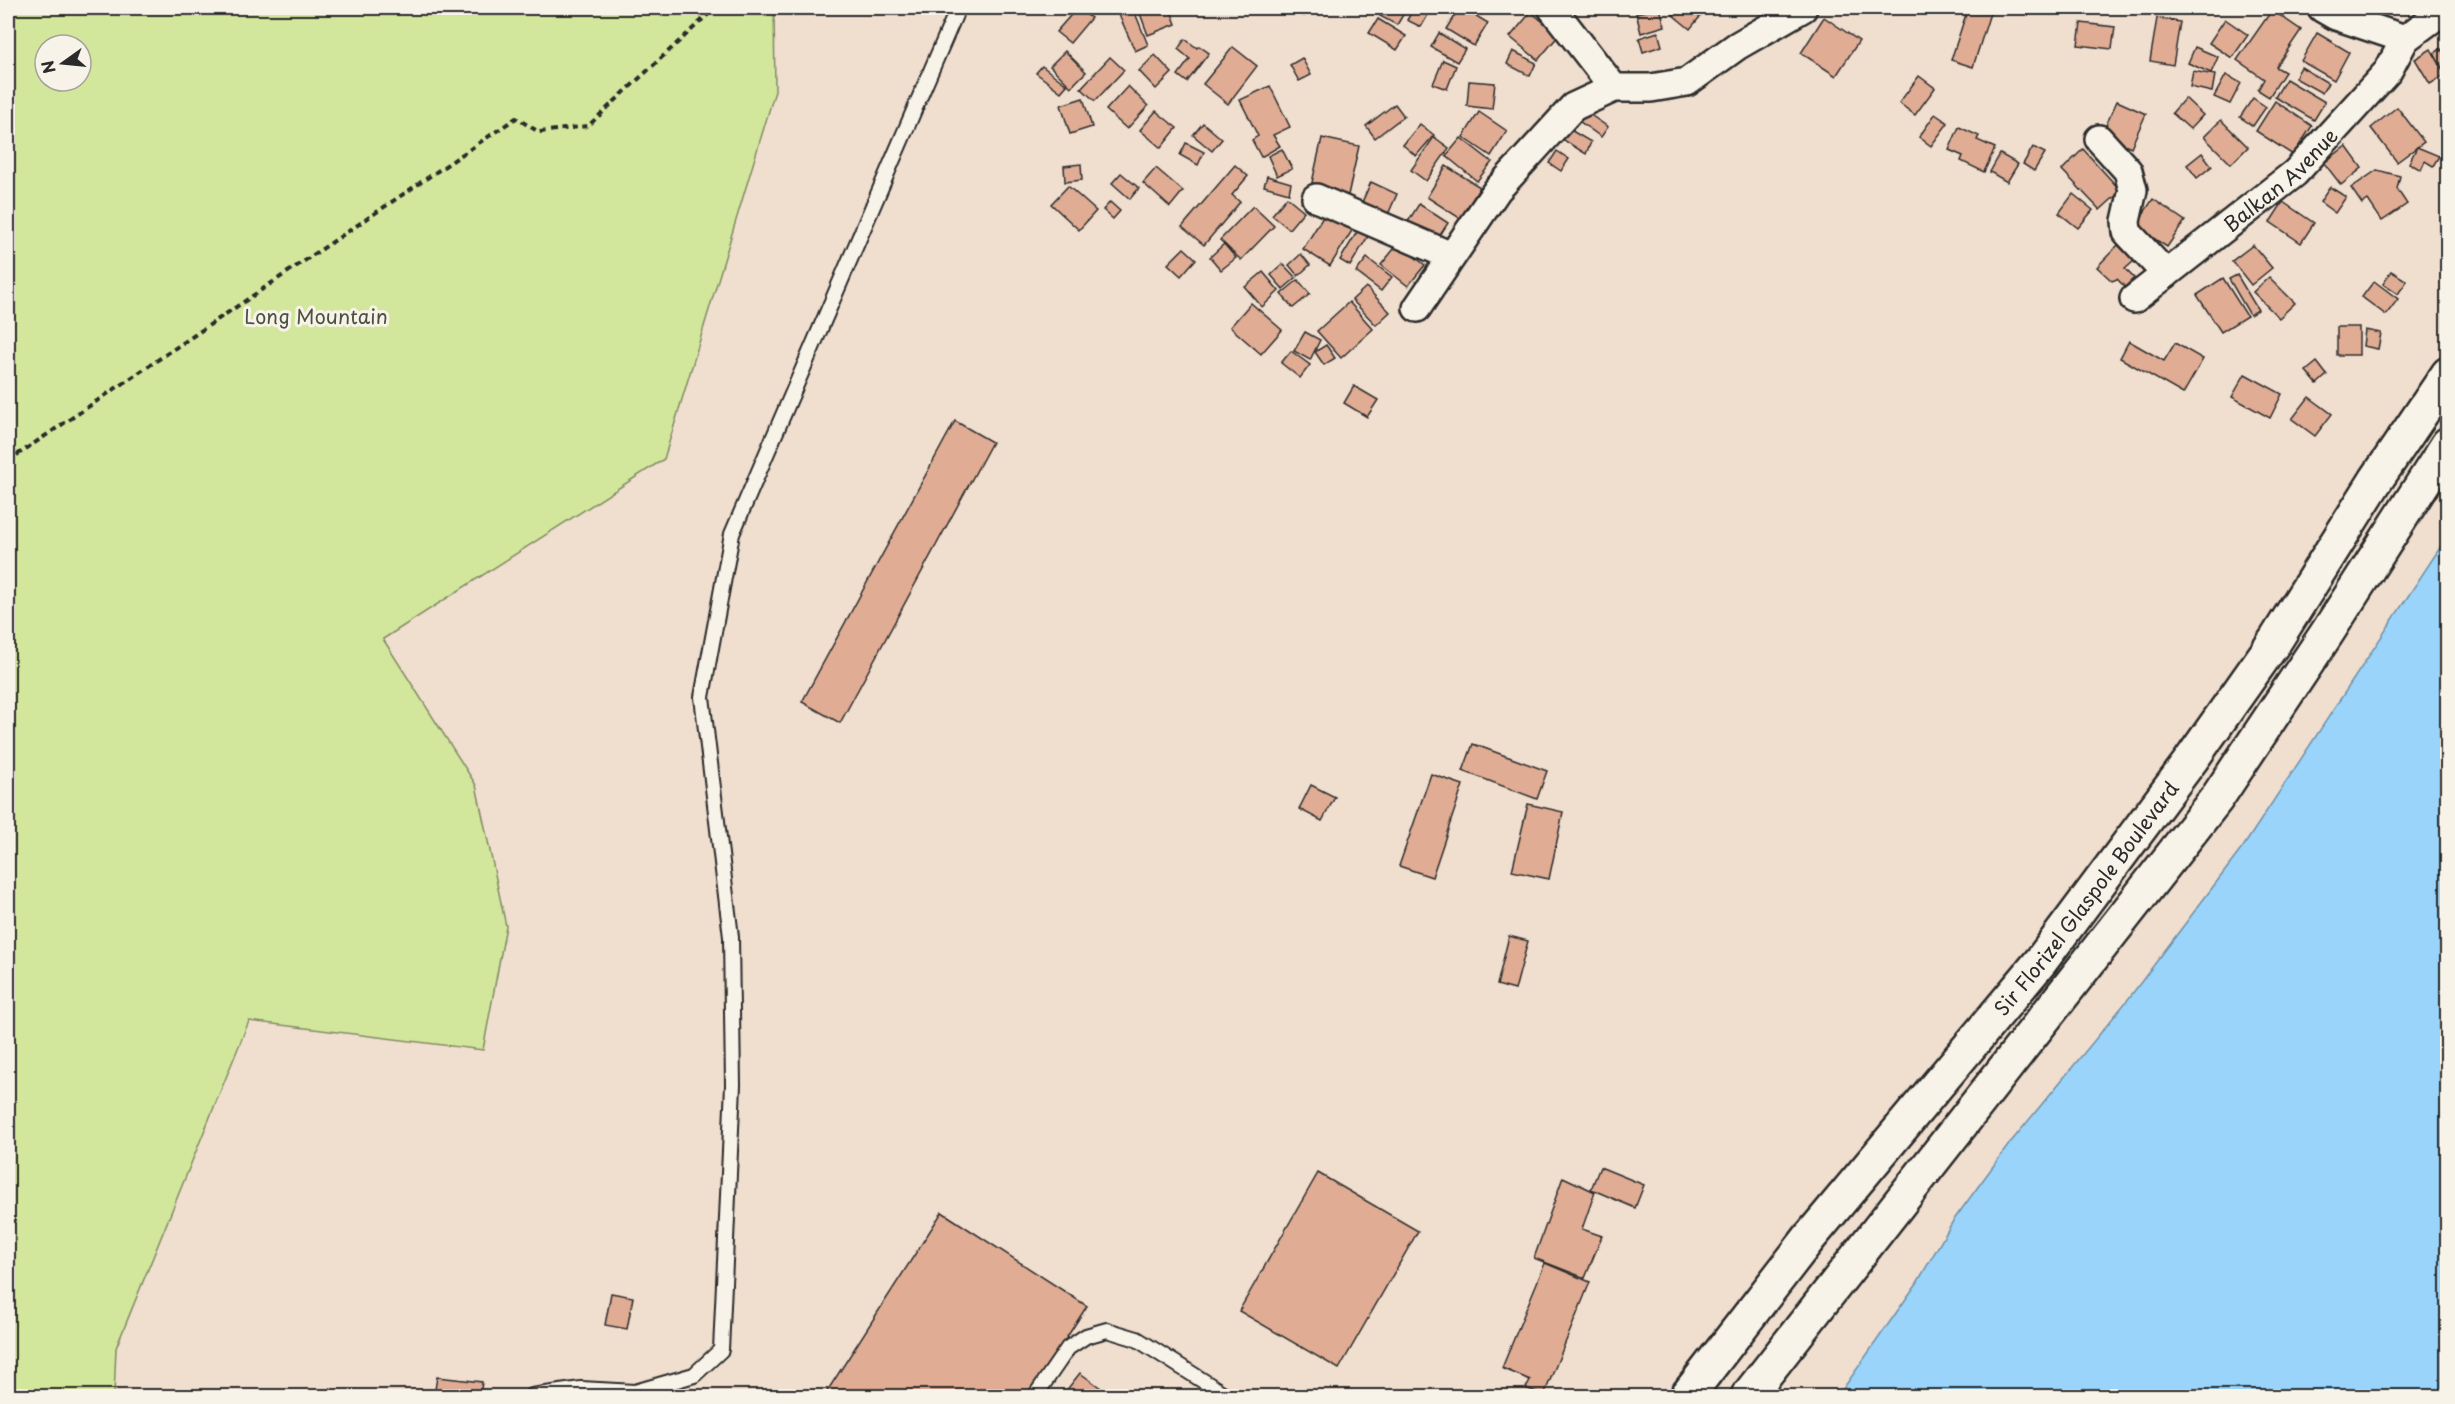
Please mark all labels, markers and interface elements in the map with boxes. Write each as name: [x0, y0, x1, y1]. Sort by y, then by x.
north arrow: [33, 33, 93, 93]
text: N: [34, 58, 61, 76]
street label: Balkan Avenue: [2217, 121, 2344, 239]
park label: Long Mountain: [244, 301, 388, 331]
street label: Sir Florizel Glaspole Boulevard: [1986, 775, 2185, 1022]

